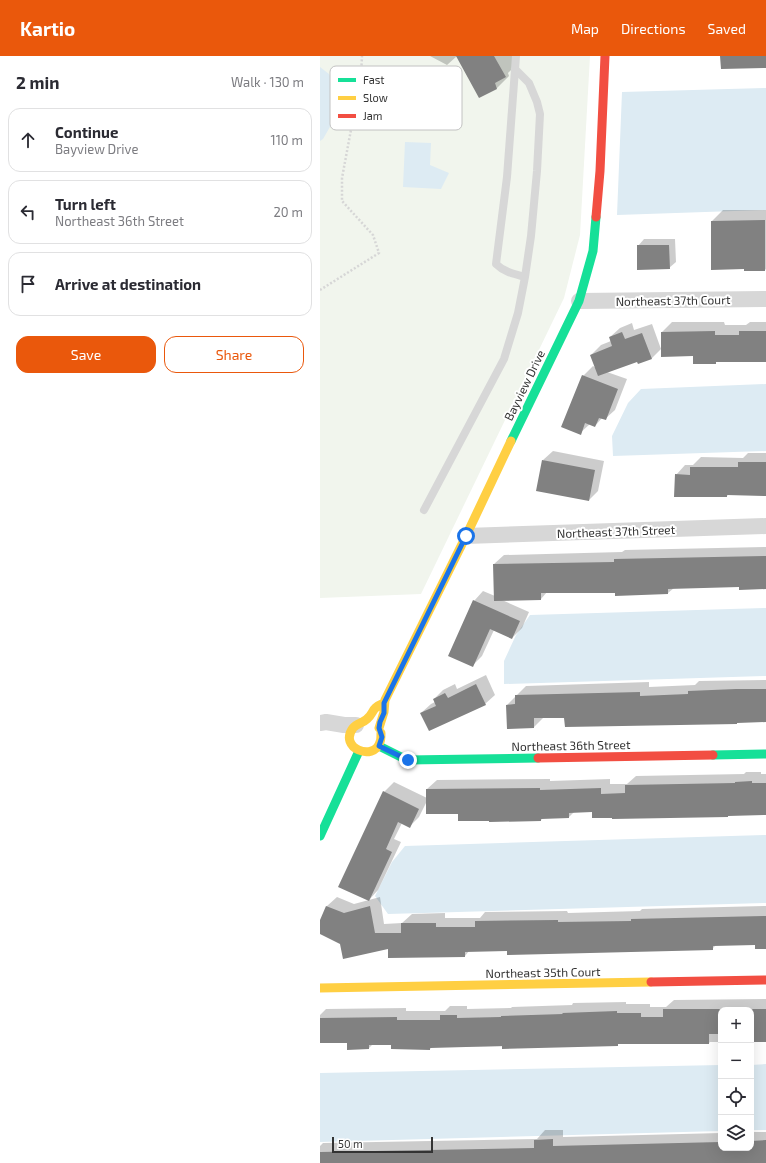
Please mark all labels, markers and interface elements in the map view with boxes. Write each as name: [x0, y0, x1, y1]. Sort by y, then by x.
text: Kartio: [20, 17, 75, 40]
text: Map: [571, 20, 599, 37]
text: Directions: [621, 20, 686, 37]
text: Saved: [708, 20, 746, 37]
legend: [330, 66, 462, 130]
text: 2 min: [16, 72, 59, 92]
text: Fast: [363, 73, 385, 86]
text: Walk · 130 m: [231, 74, 304, 90]
text: Slow: [363, 91, 388, 104]
text: Jam: [363, 109, 382, 122]
text: Continue: [55, 123, 118, 141]
icon: ahead: [17, 129, 39, 151]
text: 110 m: [271, 132, 303, 148]
text: Bayview Drive: [55, 141, 138, 157]
text: Turn left: [55, 195, 116, 213]
icon: left: [17, 201, 39, 223]
text: 20 m: [274, 204, 303, 220]
text: Northeast 36th Street: [55, 213, 184, 229]
icon: arrive: [17, 273, 39, 295]
text: Arrive at destination: [55, 275, 201, 293]
street label: Northeast 37th Court: [615, 292, 731, 308]
button: Save: [16, 336, 156, 373]
button: Share: [164, 336, 304, 373]
street label: Bayview Drive: [501, 347, 547, 423]
street label: Northeast 37th Street: [557, 522, 676, 540]
route start: [457, 527, 475, 545]
street label: Northeast 36th Street: [511, 737, 631, 753]
route end: [399, 751, 417, 769]
street label: Northeast 35th Court: [485, 964, 601, 980]
map controls: [718, 1007, 754, 1151]
button: +: [718, 1007, 754, 1043]
button: −: [718, 1043, 754, 1079]
button: locate: [718, 1079, 754, 1115]
button: layers: [718, 1115, 754, 1151]
scale bar: [332, 1135, 433, 1154]
text: 50 m: [338, 1137, 363, 1150]

